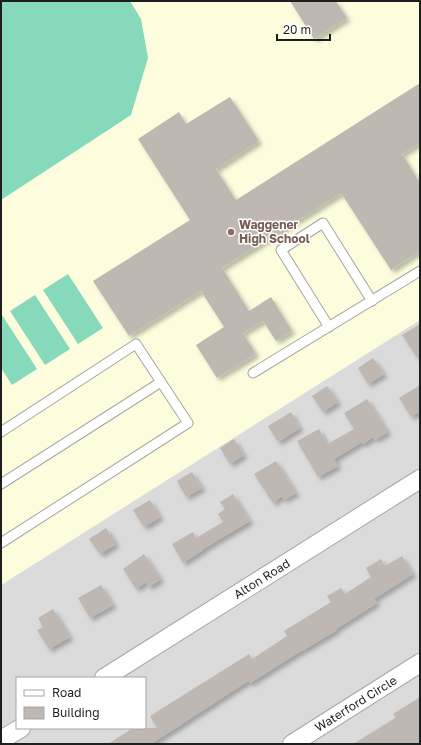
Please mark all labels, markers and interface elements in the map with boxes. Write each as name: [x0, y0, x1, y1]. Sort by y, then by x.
scale bar: [277, 16, 330, 42]
text: 20 m: [283, 22, 311, 37]
place label: Waggener High School: [239, 217, 310, 246]
marker: Waggener High School: [226, 227, 236, 237]
street label: Alton Road: [231, 555, 293, 602]
street label: Waterford Circle: [312, 672, 400, 735]
legend: [16, 677, 146, 729]
text: Road: [52, 685, 81, 700]
text: Building: [52, 705, 100, 720]

